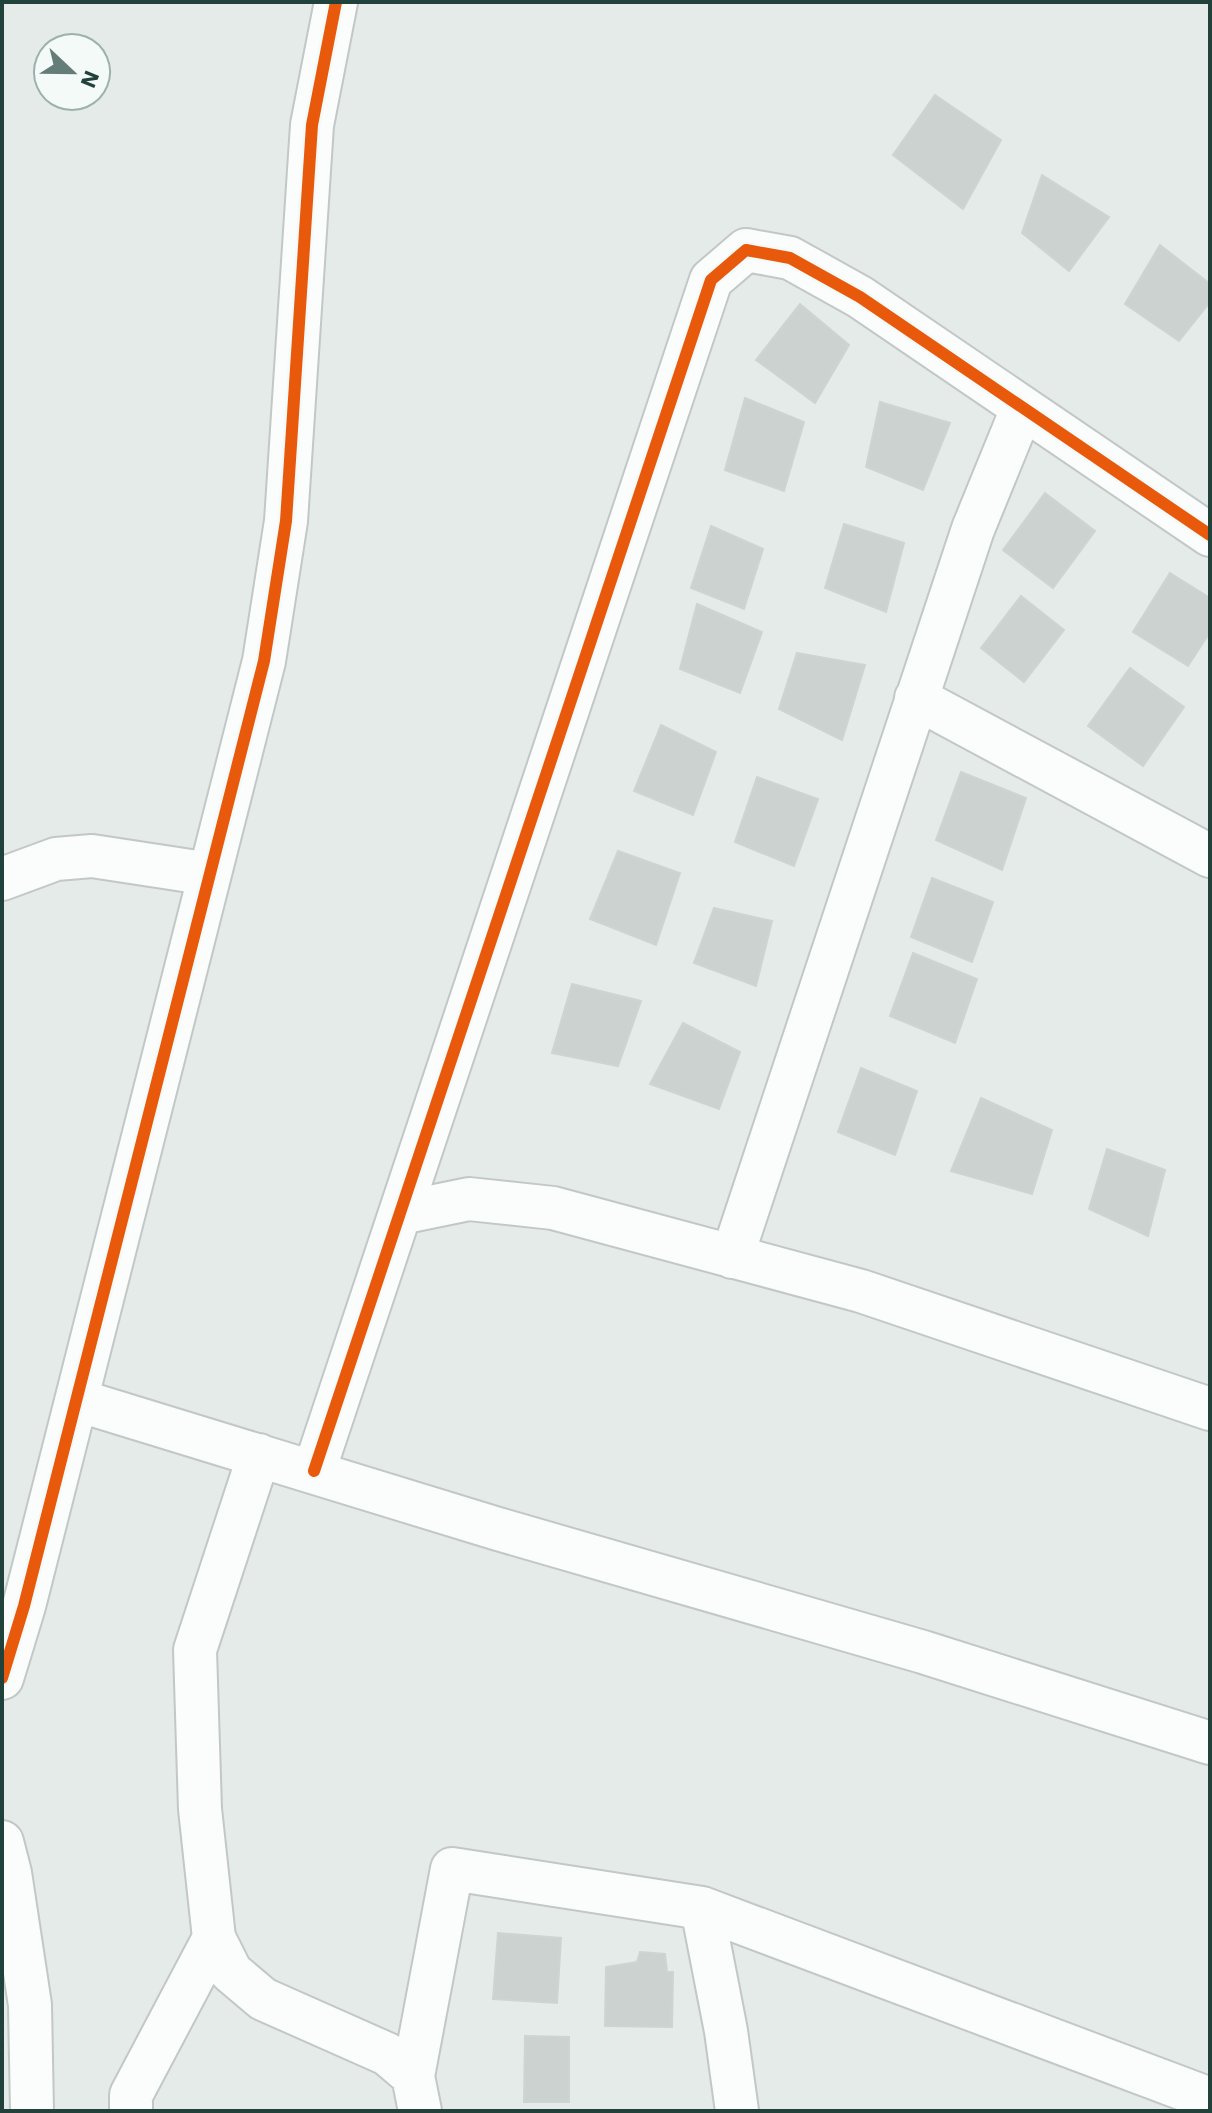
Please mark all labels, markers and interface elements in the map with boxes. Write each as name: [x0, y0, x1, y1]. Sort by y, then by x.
north arrow: [32, 32, 112, 112]
text: N: [75, 67, 105, 92]

